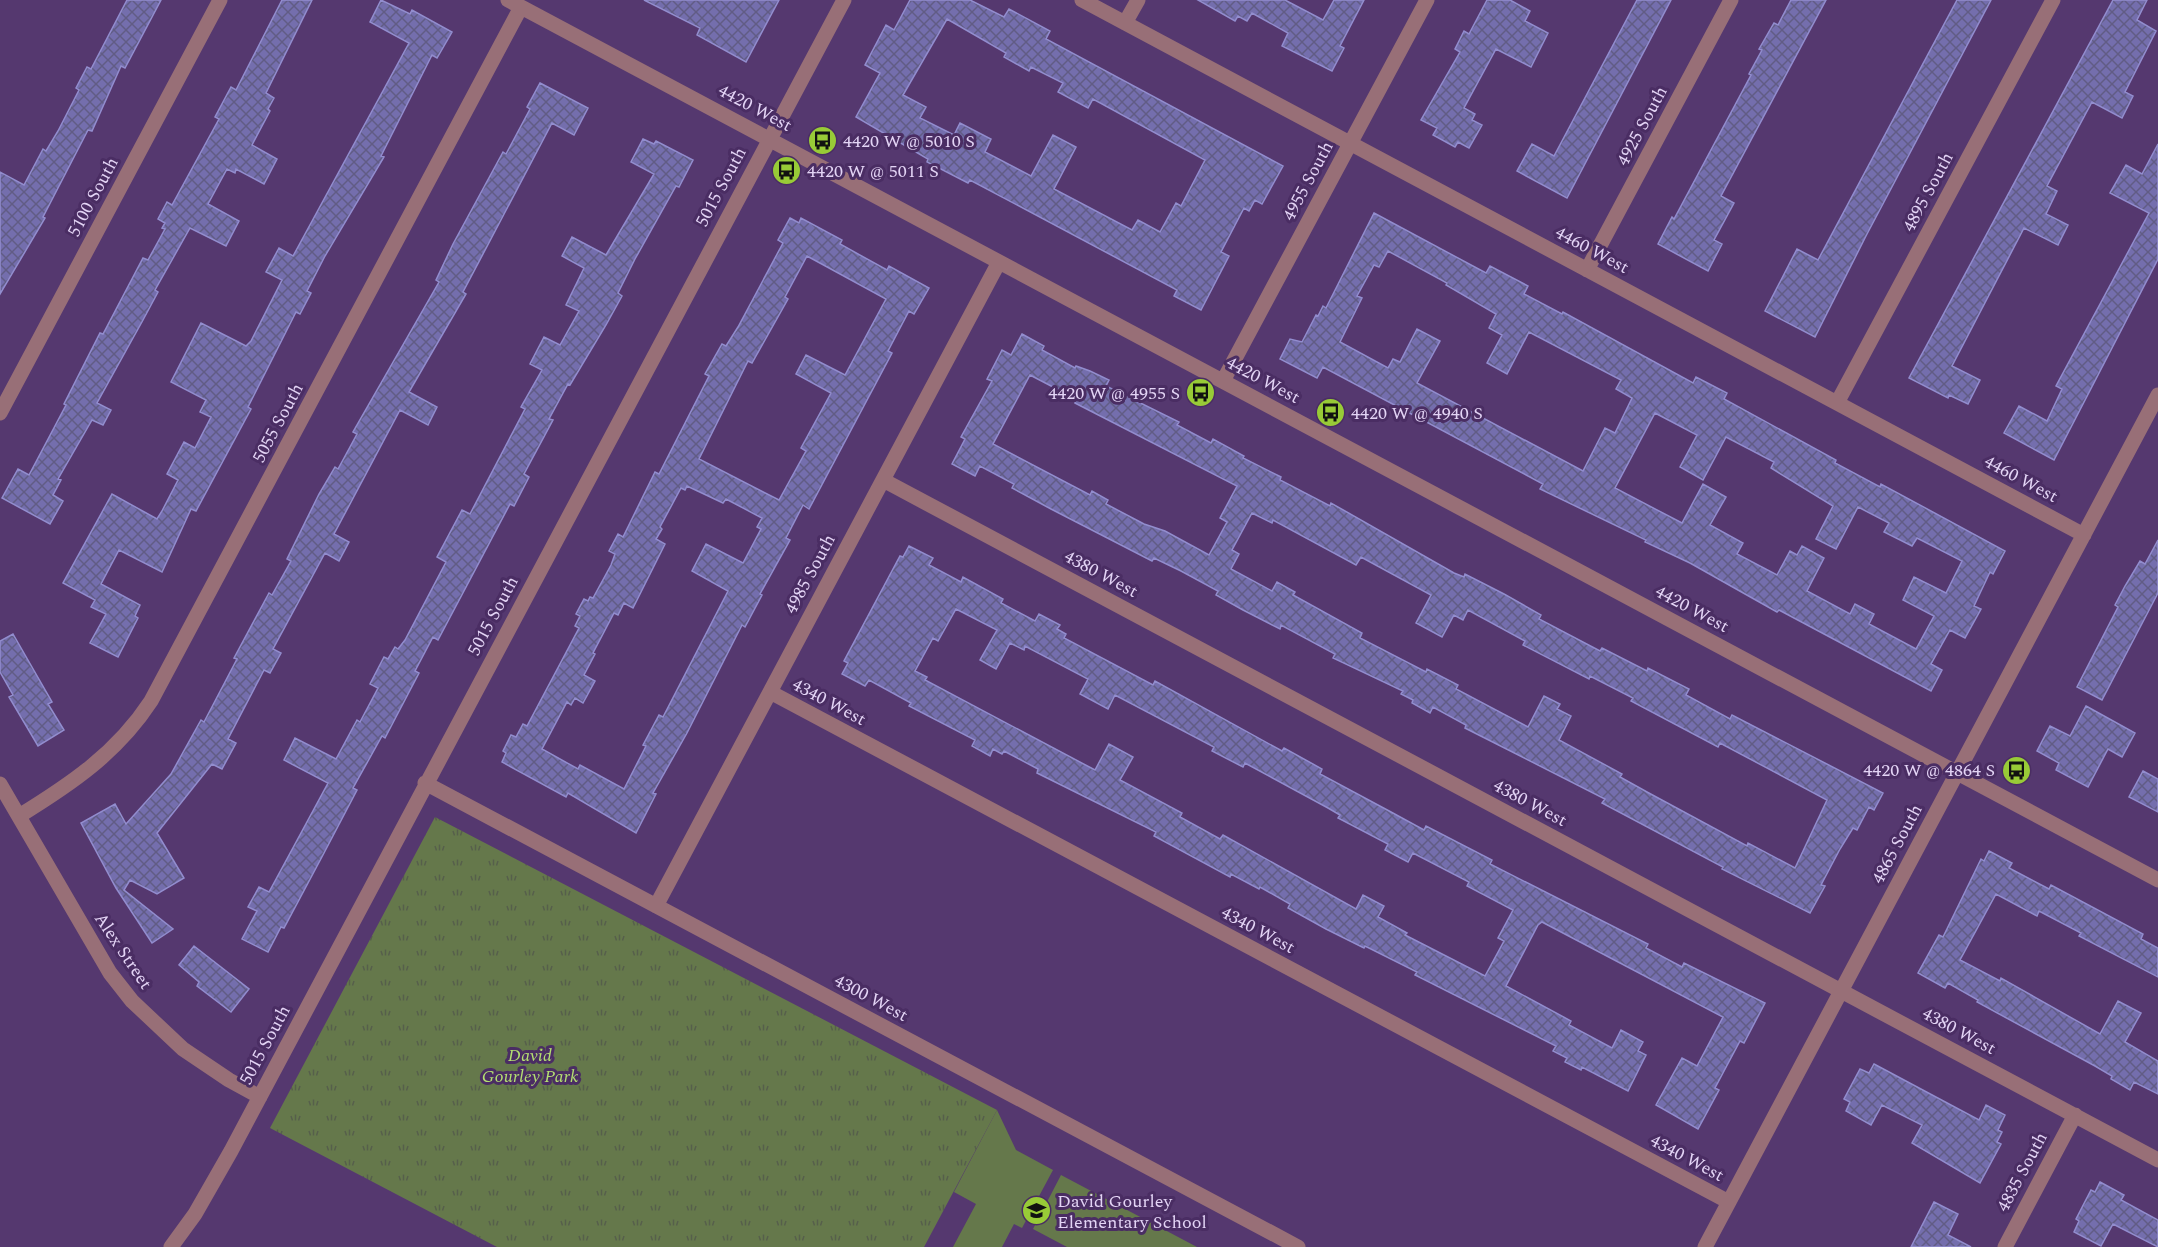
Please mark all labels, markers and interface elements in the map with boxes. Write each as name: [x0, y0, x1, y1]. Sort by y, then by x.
street label: 4420 West: [713, 77, 797, 139]
street label: 4925 South: [1610, 81, 1674, 171]
bus stop icon: 4420 W @ 5010 S: [806, 125, 838, 157]
place label: 4420 W @ 5010 S: [843, 128, 975, 155]
street label: 4955 South: [1276, 136, 1340, 226]
street label: 5015 South: [689, 142, 753, 232]
street label: 4895 South: [1896, 147, 1960, 237]
street label: 5100 South: [61, 152, 125, 242]
bus stop icon: 4420 W @ 5011 S: [770, 155, 802, 187]
place label: 4420 W @ 5011 S: [807, 158, 939, 185]
street label: 4460 West: [1550, 219, 1634, 281]
street label: 4420 West: [1221, 349, 1305, 411]
bus stop icon: 4420 W @ 4955 S: [1185, 377, 1217, 409]
street label: 5055 South: [246, 378, 310, 468]
place label: 4420 W @ 4955 S: [1048, 380, 1180, 407]
bus stop icon: 4420 W @ 4940 S: [1314, 397, 1346, 429]
place label: 4420 W @ 4940 S: [1351, 400, 1483, 427]
street label: 4460 West: [1979, 448, 2063, 510]
street label: 4985 South: [778, 529, 842, 619]
street label: 4380 West: [1059, 543, 1143, 605]
street label: 5015 South: [461, 571, 525, 661]
street label: 4420 West: [1650, 578, 1734, 640]
street label: 4340 West: [787, 671, 871, 733]
bus stop icon: 4420 W @ 4864 S: [2000, 754, 2032, 786]
place label: 4420 W @ 4864 S: [1863, 757, 1995, 784]
street label: 4380 West: [1488, 772, 1572, 834]
street label: 4865 South: [1865, 799, 1929, 889]
street label: 4340 West: [1216, 899, 1300, 961]
street label: Alex Street: [87, 907, 159, 995]
street label: 4300 West: [829, 967, 913, 1029]
street label: 5015 South: [233, 1000, 297, 1090]
street label: 4380 West: [1917, 1000, 2001, 1062]
park label: David Gourley Park: [482, 1042, 579, 1090]
street label: 4340 West: [1645, 1127, 1729, 1189]
street label: 4835 South: [1990, 1127, 2054, 1217]
place label: David Gourley Elementary School: [1057, 1188, 1207, 1236]
school or university icon: David Gourley Elementary School: [1020, 1195, 1052, 1227]

